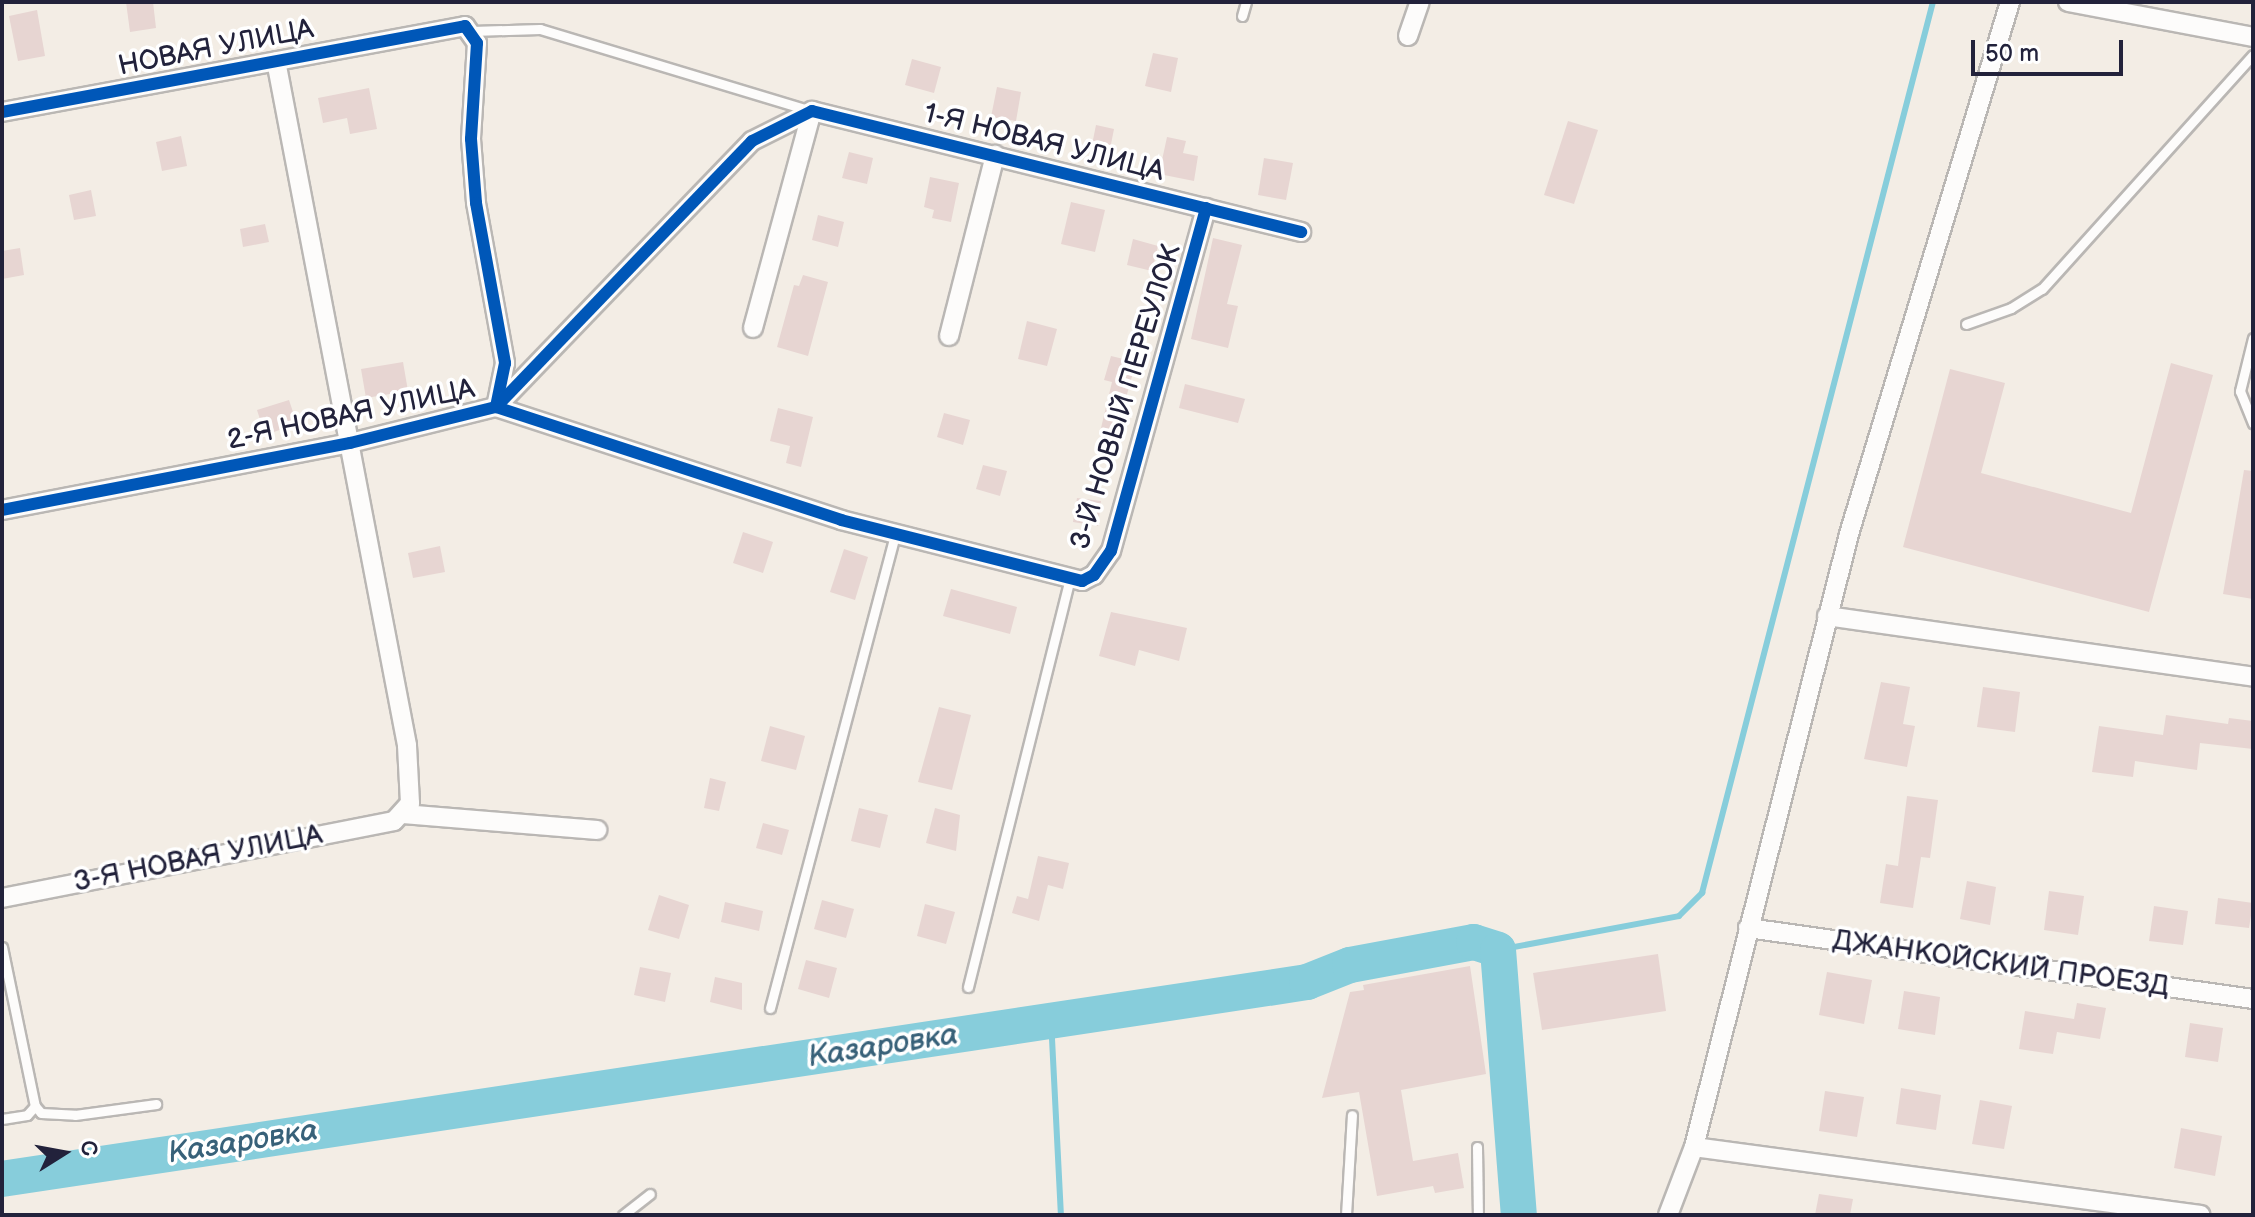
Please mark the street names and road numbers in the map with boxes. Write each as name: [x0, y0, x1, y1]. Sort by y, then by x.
street label: НОВАЯ УЛИЦА: [116, 13, 316, 83]
street label: 1-Я НОВАЯ УЛИЦА: [920, 97, 1168, 189]
street label: 3-Й НОВЫЙ ПЕРЕУЛОК: [1064, 240, 1188, 554]
street label: 2-Я НОВАЯ УЛИЦА: [224, 372, 478, 458]
street label: 3-Я НОВАЯ УЛИЦА: [71, 818, 325, 900]
street label: ДЖАНКОЙСКИЙ ПРОЕЗД: [1830, 924, 2172, 1004]

